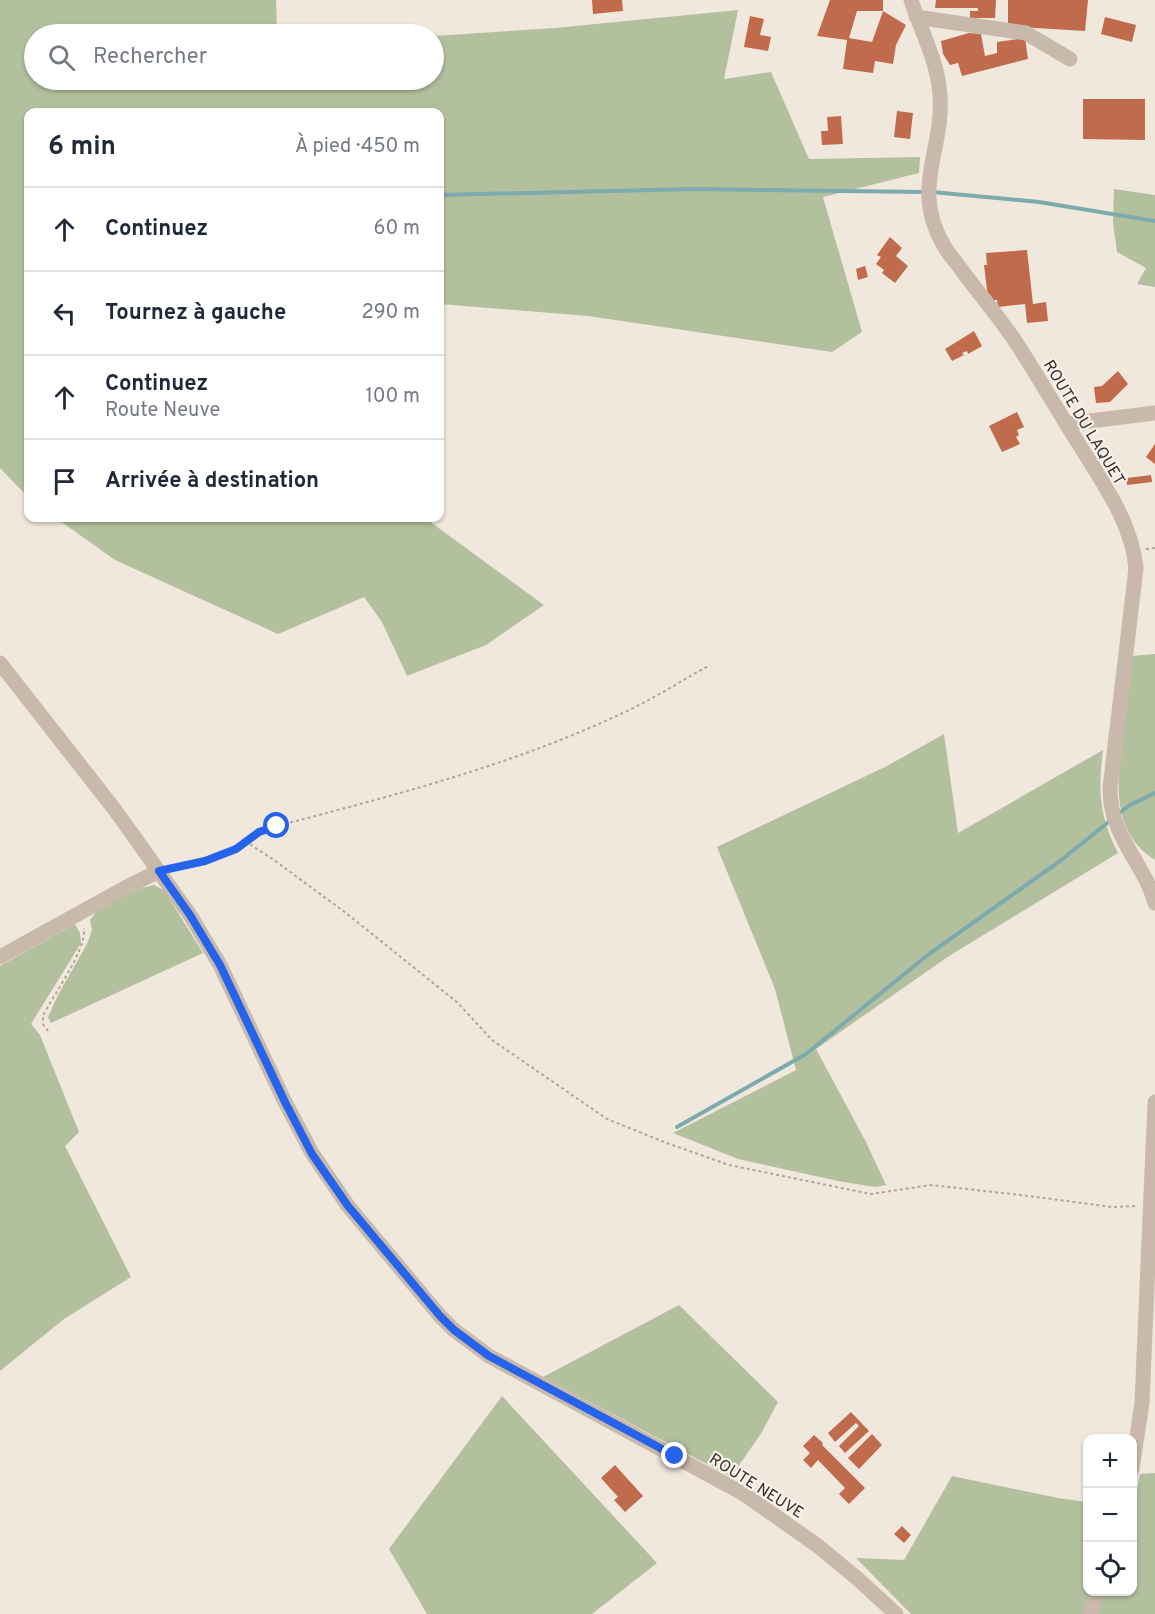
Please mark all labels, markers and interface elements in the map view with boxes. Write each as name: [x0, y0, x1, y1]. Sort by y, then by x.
search box: [24, 24, 444, 90]
icon: search: [45, 41, 78, 74]
text: Rechercher: [93, 44, 207, 71]
text: 6 min: [48, 131, 116, 164]
text: À pied · 450 m: [295, 134, 420, 160]
icon: ahead: [48, 213, 81, 246]
text: Continuez: [105, 216, 208, 243]
text: 60 m: [374, 216, 420, 242]
icon: left: [48, 297, 81, 330]
text: Tournez à gauche: [105, 300, 286, 327]
text: 290 m: [362, 300, 420, 326]
street label: ROUTE DU LAQUET: [1038, 357, 1129, 489]
text: Continuez: [105, 371, 208, 398]
icon: ahead: [48, 381, 81, 414]
text: 100 m: [365, 384, 420, 410]
text: Route Neuve: [105, 398, 220, 424]
icon: arrive: [48, 465, 81, 498]
text: Arrivée à destination: [105, 468, 319, 495]
route start: [263, 812, 289, 838]
map controls: [1083, 1434, 1137, 1596]
button: +: [1083, 1434, 1137, 1488]
route end: [661, 1442, 687, 1468]
street label: ROUTE NEUVE: [705, 1450, 807, 1524]
button: −: [1083, 1488, 1137, 1542]
button: locate: [1083, 1542, 1137, 1596]

